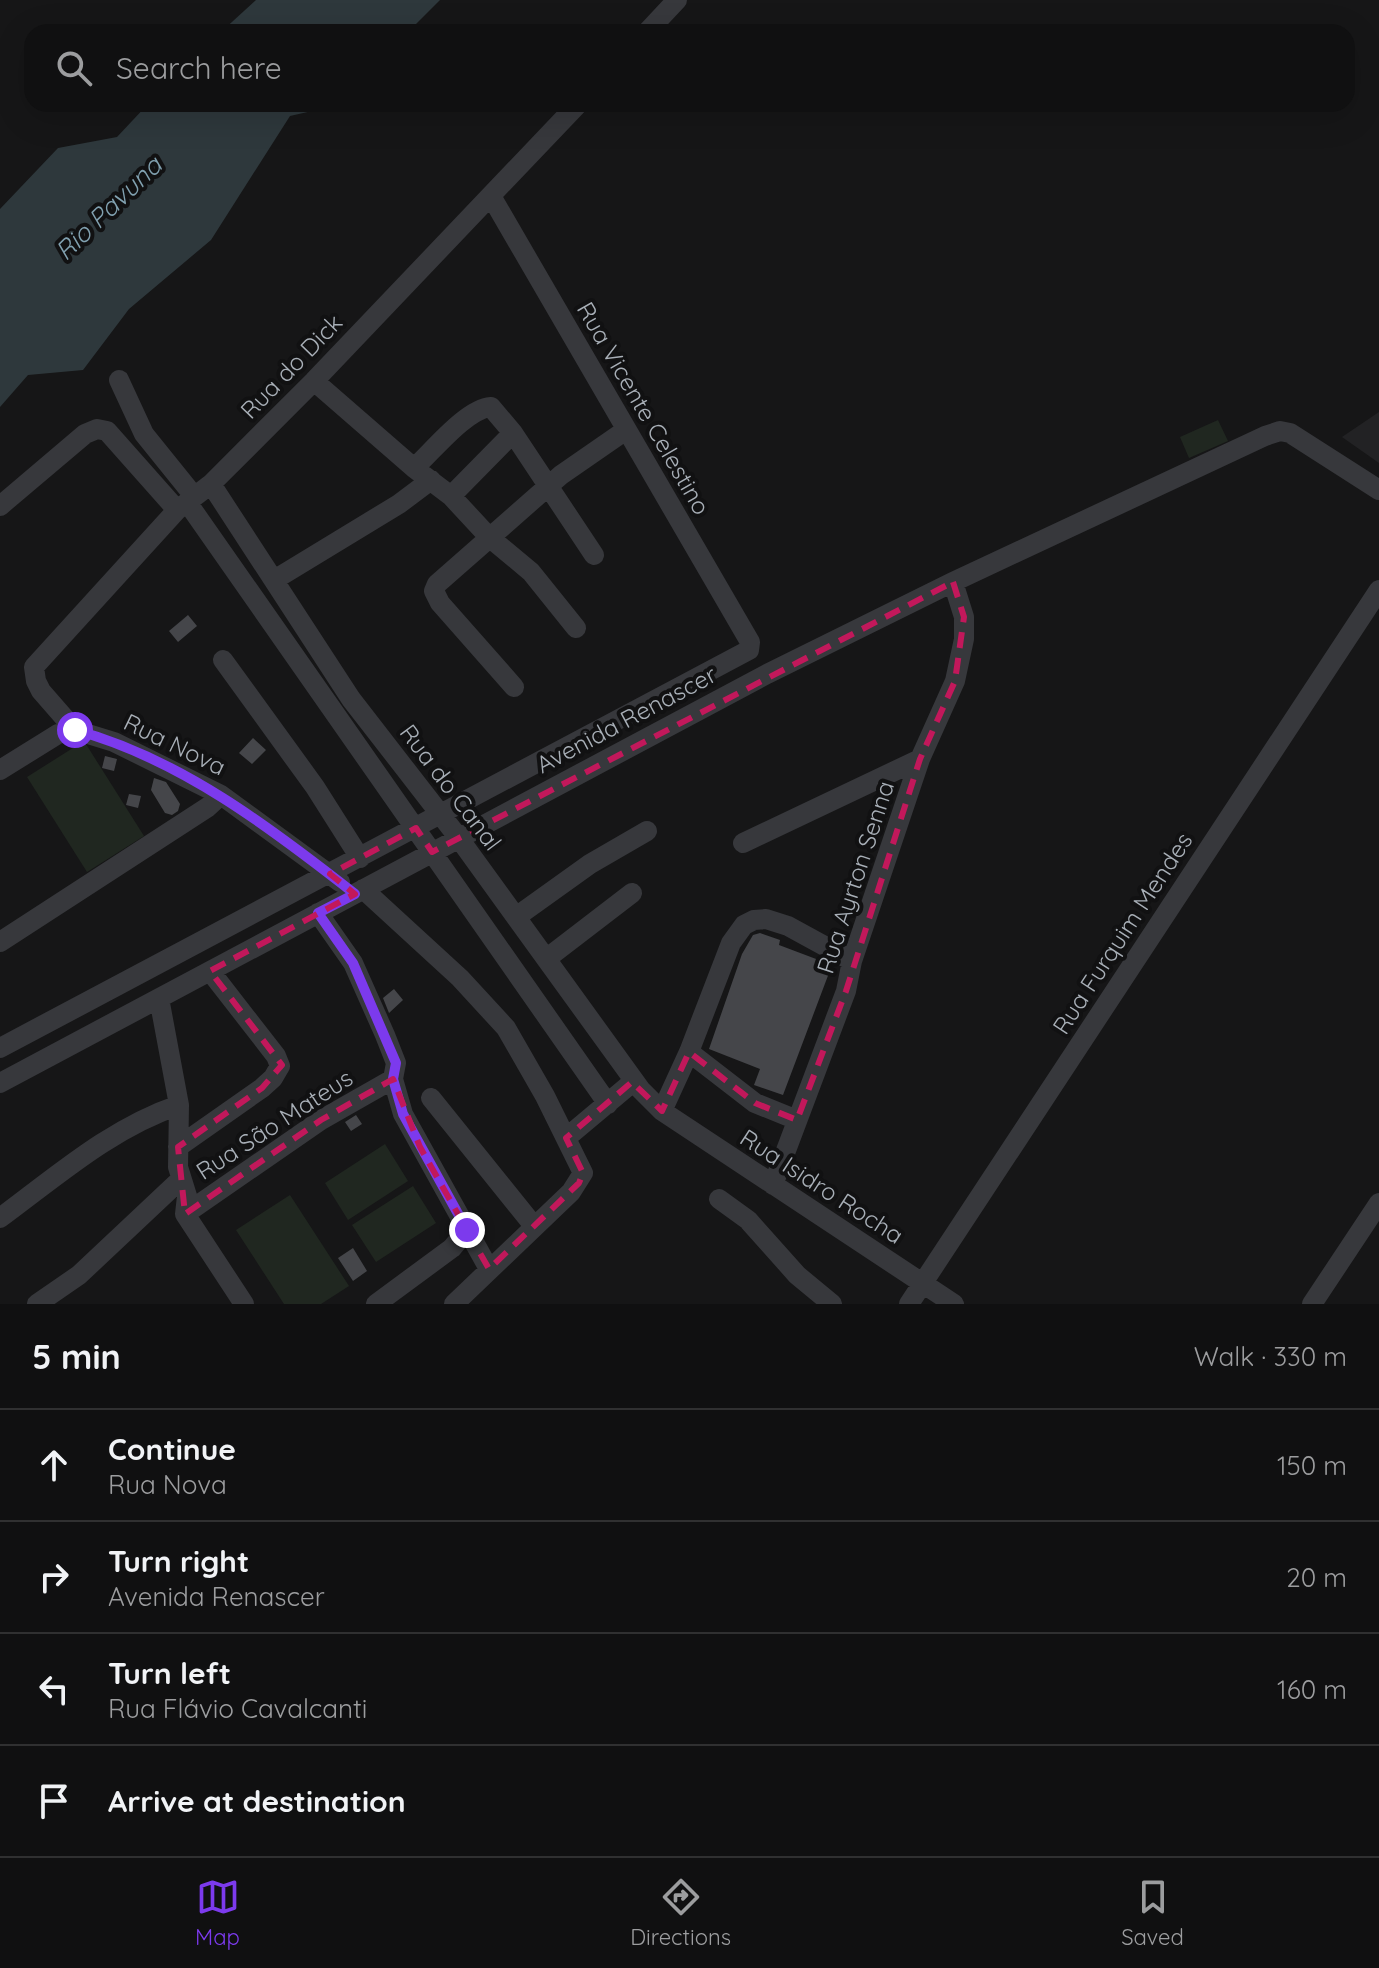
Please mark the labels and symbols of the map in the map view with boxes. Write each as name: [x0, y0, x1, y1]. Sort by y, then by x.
water label: Rio Pavuna: [48, 148, 169, 267]
street label: Rua Vicente Celestino: [571, 296, 717, 520]
street label: Rua do Dick: [234, 307, 348, 425]
street label: Avenida Renascer: [531, 659, 721, 779]
street label: Rua Nova: [119, 706, 231, 782]
route start: [57, 712, 93, 748]
street label: Rua do Canal: [394, 718, 508, 856]
street label: Rua Ayrton Senna: [810, 777, 900, 977]
street label: Rua Furquim Mendes: [1046, 826, 1198, 1040]
street label: Rua São Mateus: [190, 1062, 358, 1186]
street label: Rua Isidro Rocha: [735, 1122, 909, 1250]
route end: [449, 1212, 485, 1248]

